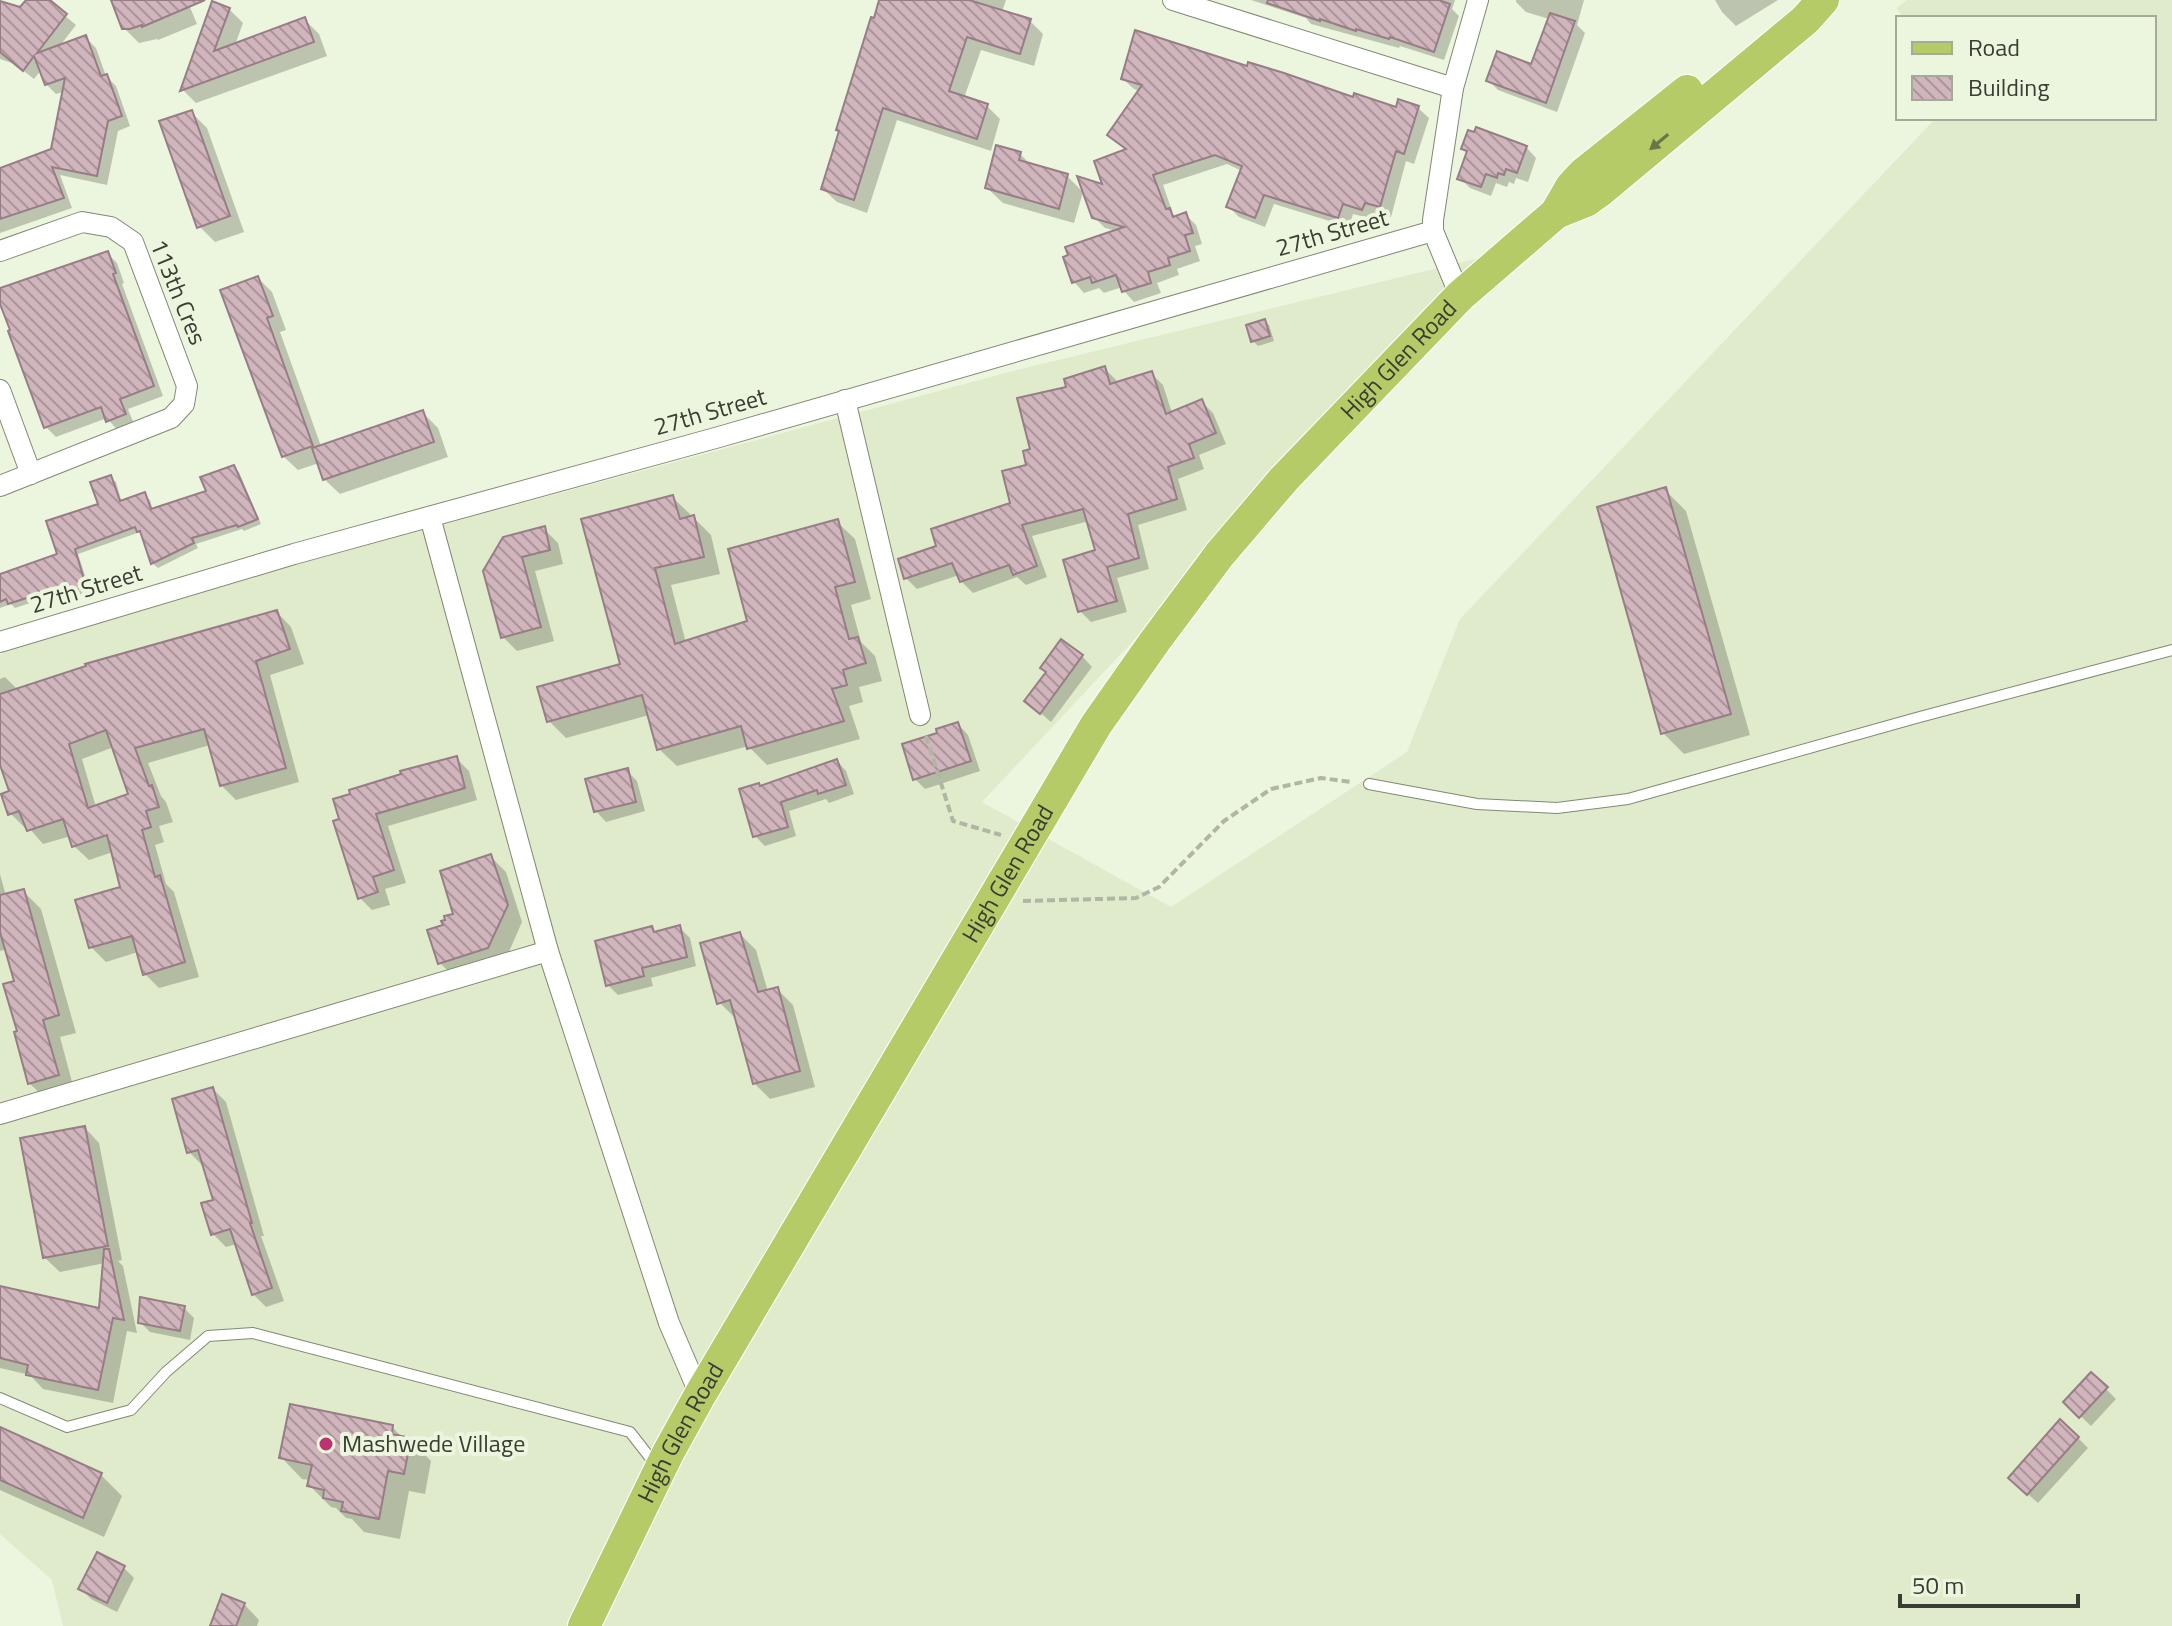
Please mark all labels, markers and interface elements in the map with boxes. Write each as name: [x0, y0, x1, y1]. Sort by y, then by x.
legend: [1896, 16, 2156, 120]
text: Road: [1968, 29, 2020, 65]
text: Building: [1968, 69, 2050, 105]
one-way arrow: [1649, 133, 1669, 150]
street label: 27th Street: [1271, 199, 1393, 265]
street label: 113th Cres: [141, 233, 216, 350]
street label: High Glen Road: [1331, 291, 1464, 427]
street label: 27th Street: [649, 378, 771, 444]
street label: 27th Street: [25, 554, 147, 622]
street label: High Glen Road: [952, 798, 1062, 949]
street label: High Glen Road: [627, 1355, 732, 1509]
place label: Mashwede Village: [342, 1425, 525, 1461]
marker: Mashwede Village: [317, 1435, 335, 1453]
scale bar: [1900, 1558, 2078, 1608]
text: 50 m: [1912, 1567, 1964, 1603]

